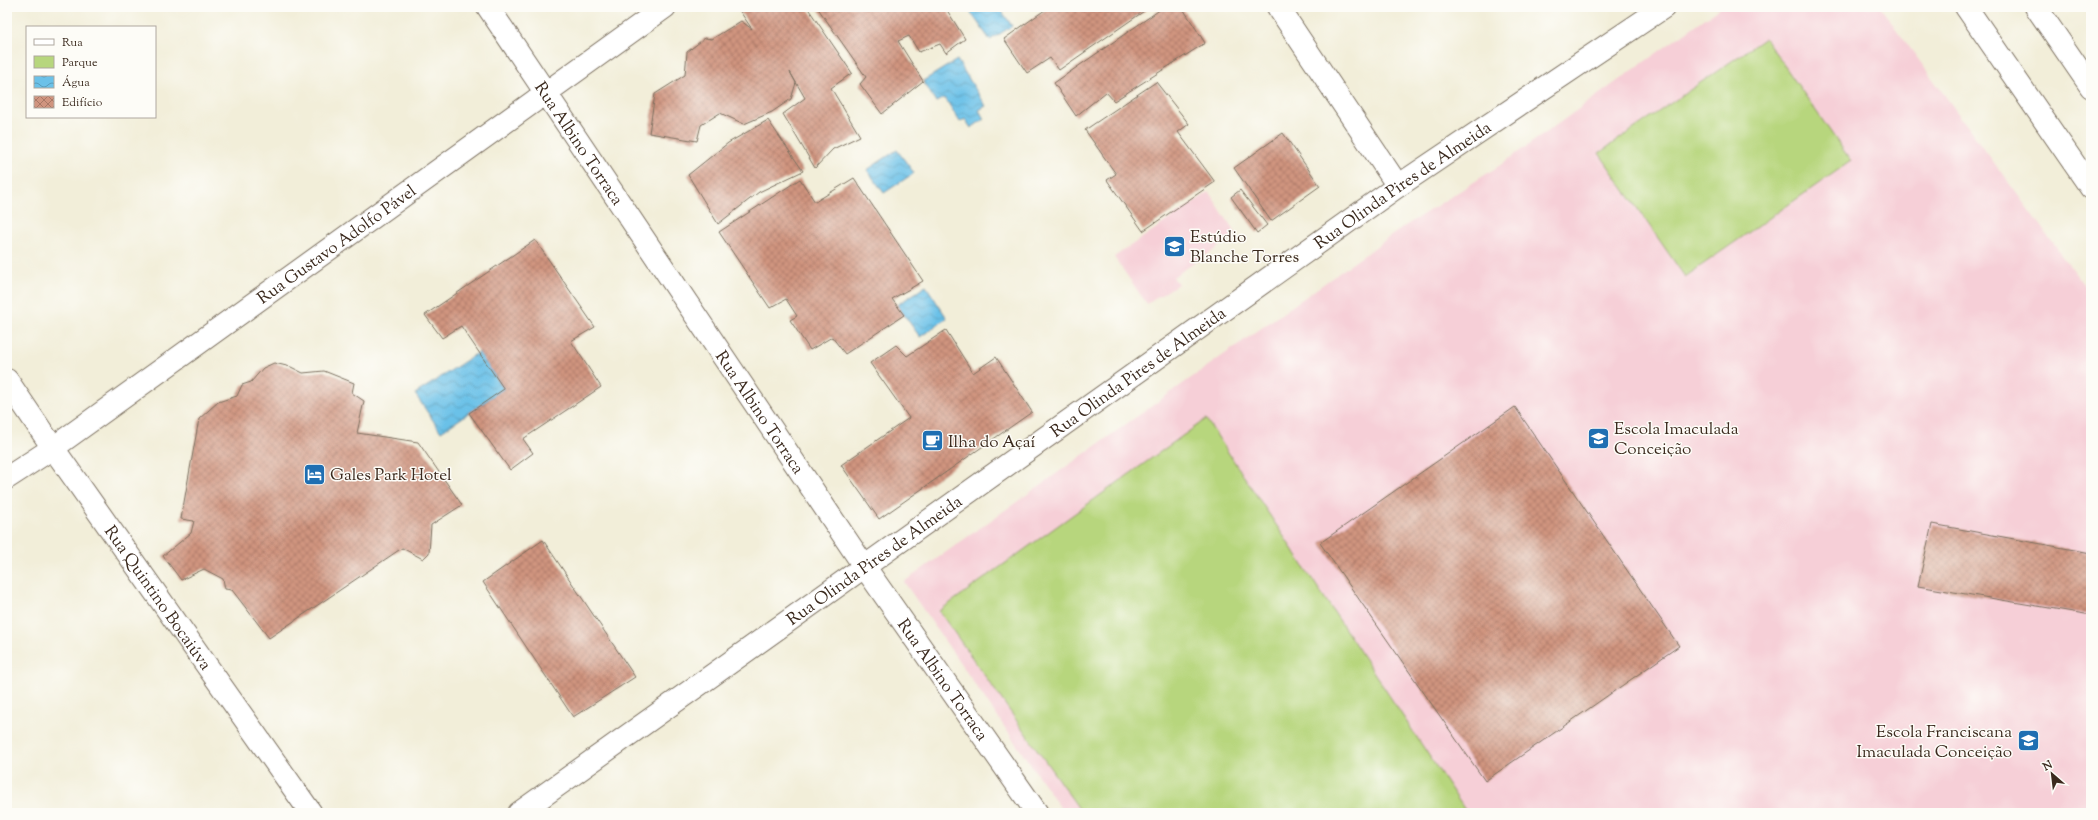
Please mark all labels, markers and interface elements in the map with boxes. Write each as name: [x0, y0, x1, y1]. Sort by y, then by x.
legend: [26, 26, 156, 118]
text: Rua: [62, 34, 83, 52]
text: Parque: [62, 54, 98, 72]
text: Água: [62, 74, 90, 92]
street label: Rua Albino Torraca: [528, 78, 628, 211]
text: Edifício: [62, 94, 103, 112]
street label: Rua Olinda Pires de Almeida: [1310, 116, 1497, 256]
street label: Rua Gustavo Adolfo Pável: [253, 180, 422, 311]
place label: Estúdio Blanche Torres: [1190, 226, 1299, 270]
school or university icon: Estúdio Blanche Torres: [1162, 233, 1188, 259]
street label: Rua Olinda Pires de Almeida: [1046, 302, 1232, 444]
street label: Rua Albino Torraca: [708, 346, 809, 480]
place label: Escola Imaculada Conceição: [1614, 418, 1739, 462]
school or university icon: Escola Imaculada Conceição: [1586, 425, 1612, 451]
cafe icon: Ilha do Açaí: [920, 428, 946, 454]
place label: Ilha do Açaí: [948, 431, 1036, 455]
hotel icon: Gales Park Hotel: [302, 461, 328, 487]
place label: Gales Park Hotel: [330, 464, 452, 488]
street label: Rua Olinda Pires de Almeida: [783, 490, 968, 632]
street label: Rua Quintino Bocaiúva: [97, 521, 217, 676]
street label: Rua Albino Torraca: [890, 614, 993, 747]
place label: Escola Franciscana Imaculada Conceição: [1857, 721, 2012, 765]
school or university icon: Escola Franciscana Imaculada Conceição: [2015, 728, 2041, 754]
north arrow: [2032, 754, 2072, 794]
text: N: [2039, 757, 2056, 776]

